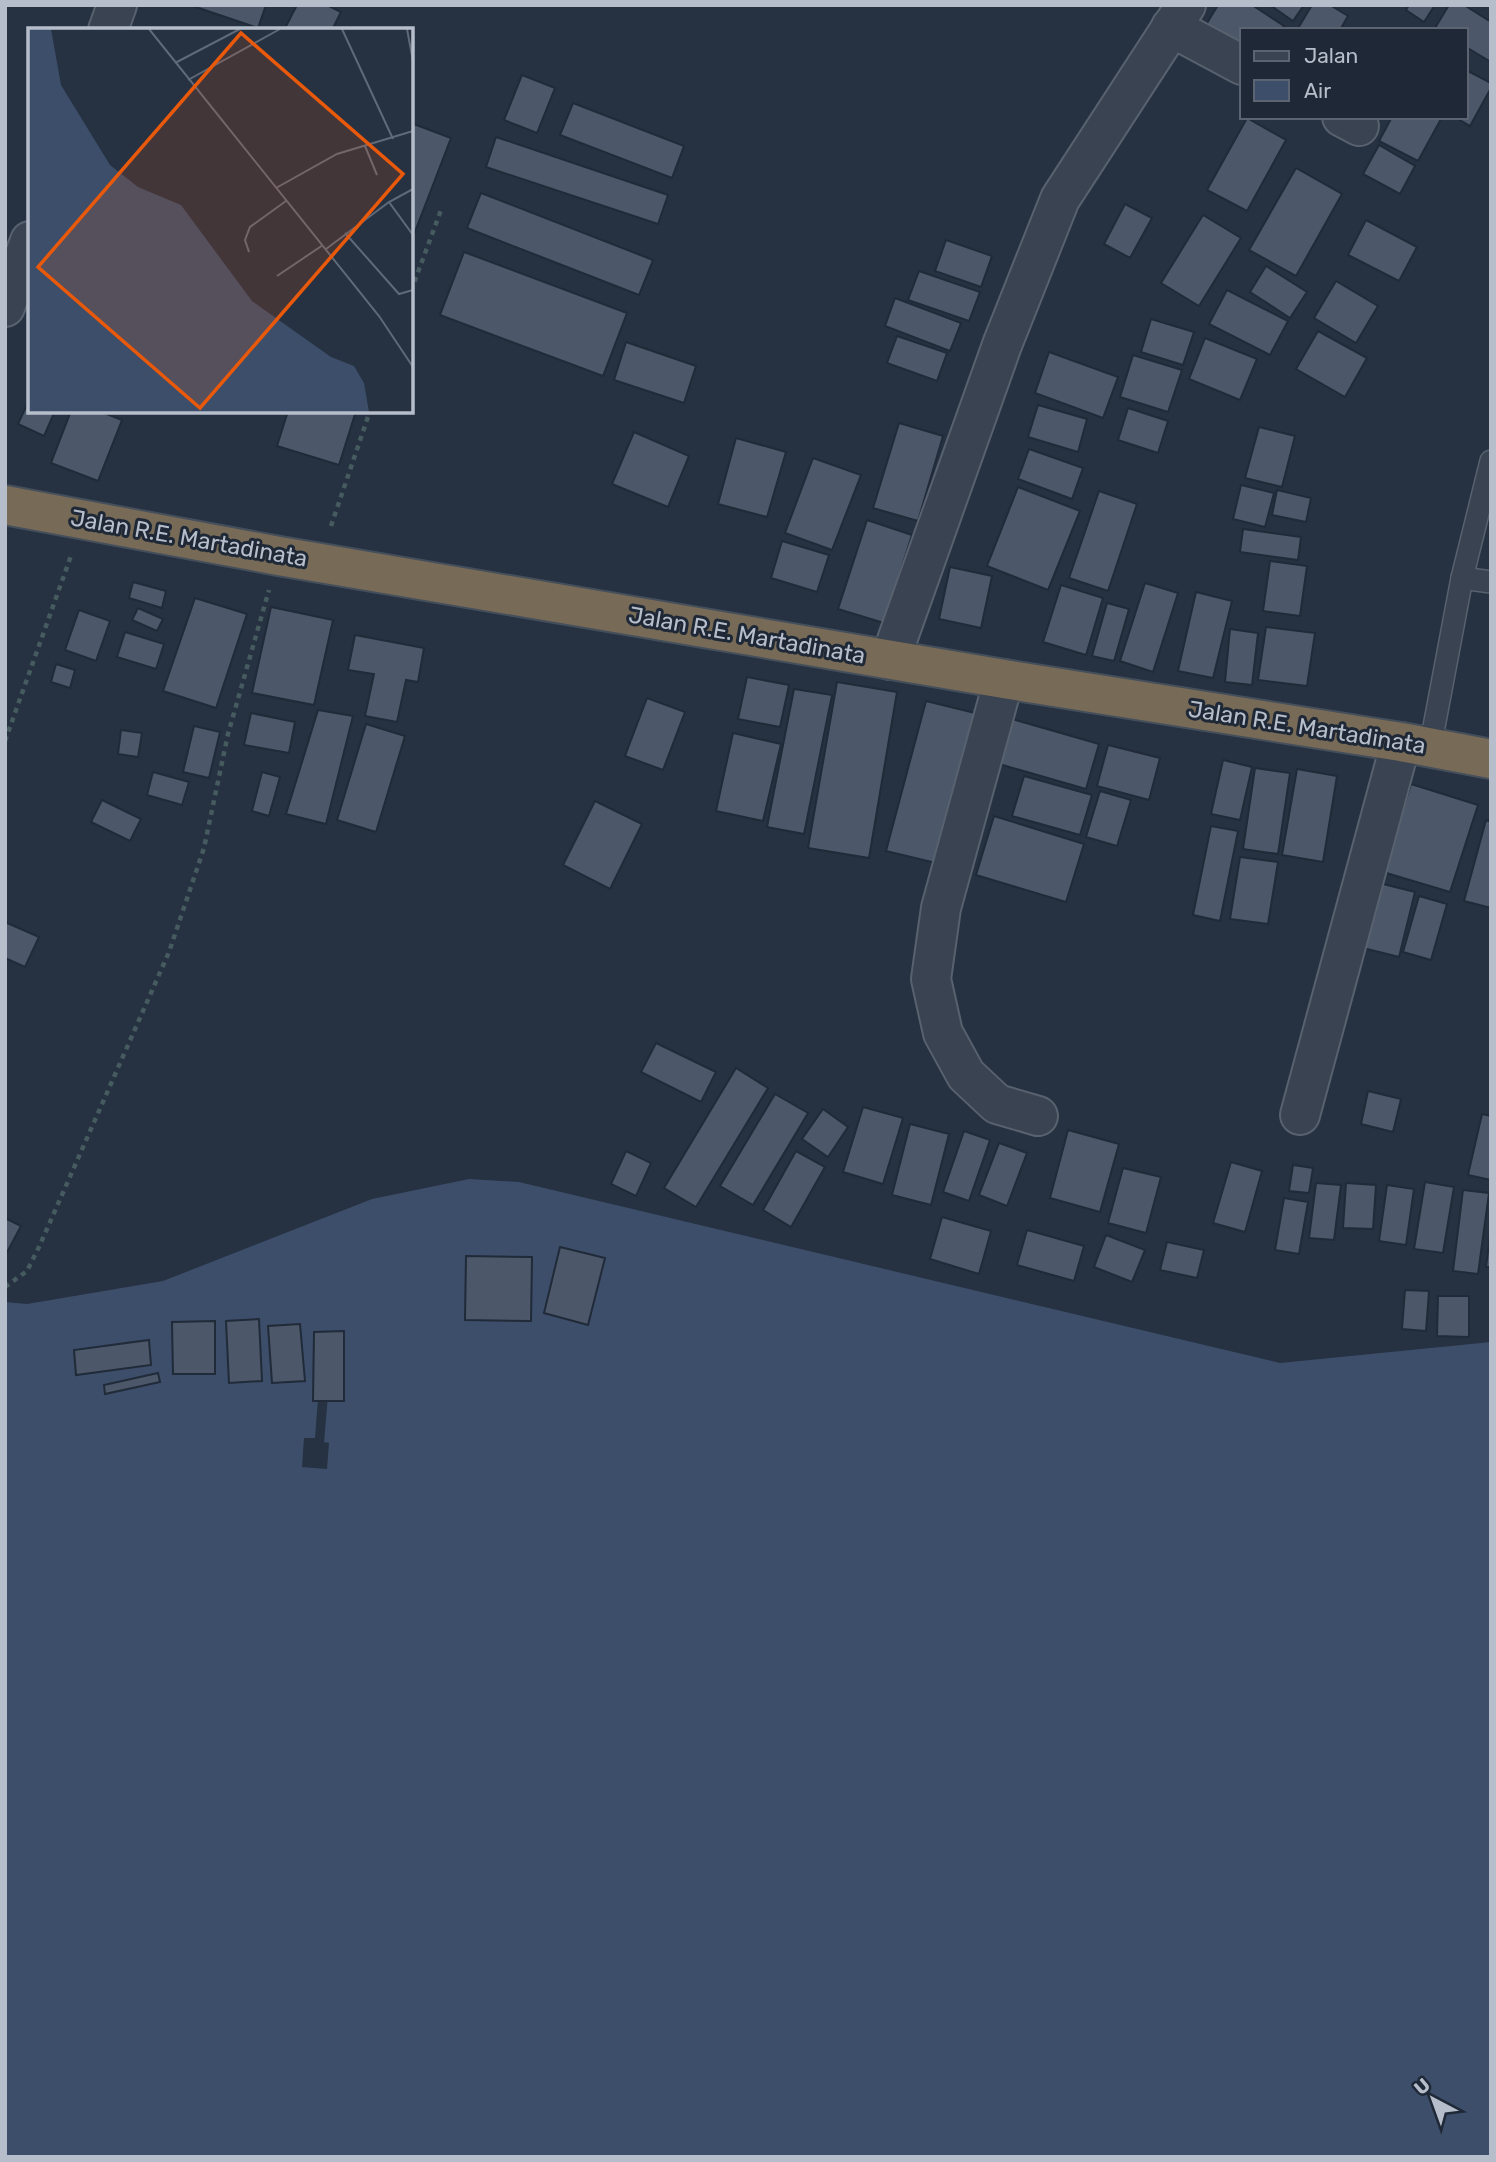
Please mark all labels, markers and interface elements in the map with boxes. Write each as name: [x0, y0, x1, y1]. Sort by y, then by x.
inset map: [28, 28, 413, 413]
legend: [1240, 28, 1468, 119]
text: Jalan: [1304, 43, 1358, 68]
text: Air: [1304, 78, 1331, 103]
street label: Jalan R.E. Martadinata: [68, 503, 310, 573]
street label: Jalan R.E. Martadinata: [626, 600, 868, 670]
street label: Jalan R.E. Martadinata: [1186, 694, 1428, 760]
north arrow: [1398, 2064, 1468, 2134]
text: U: [1409, 2073, 1435, 2100]

